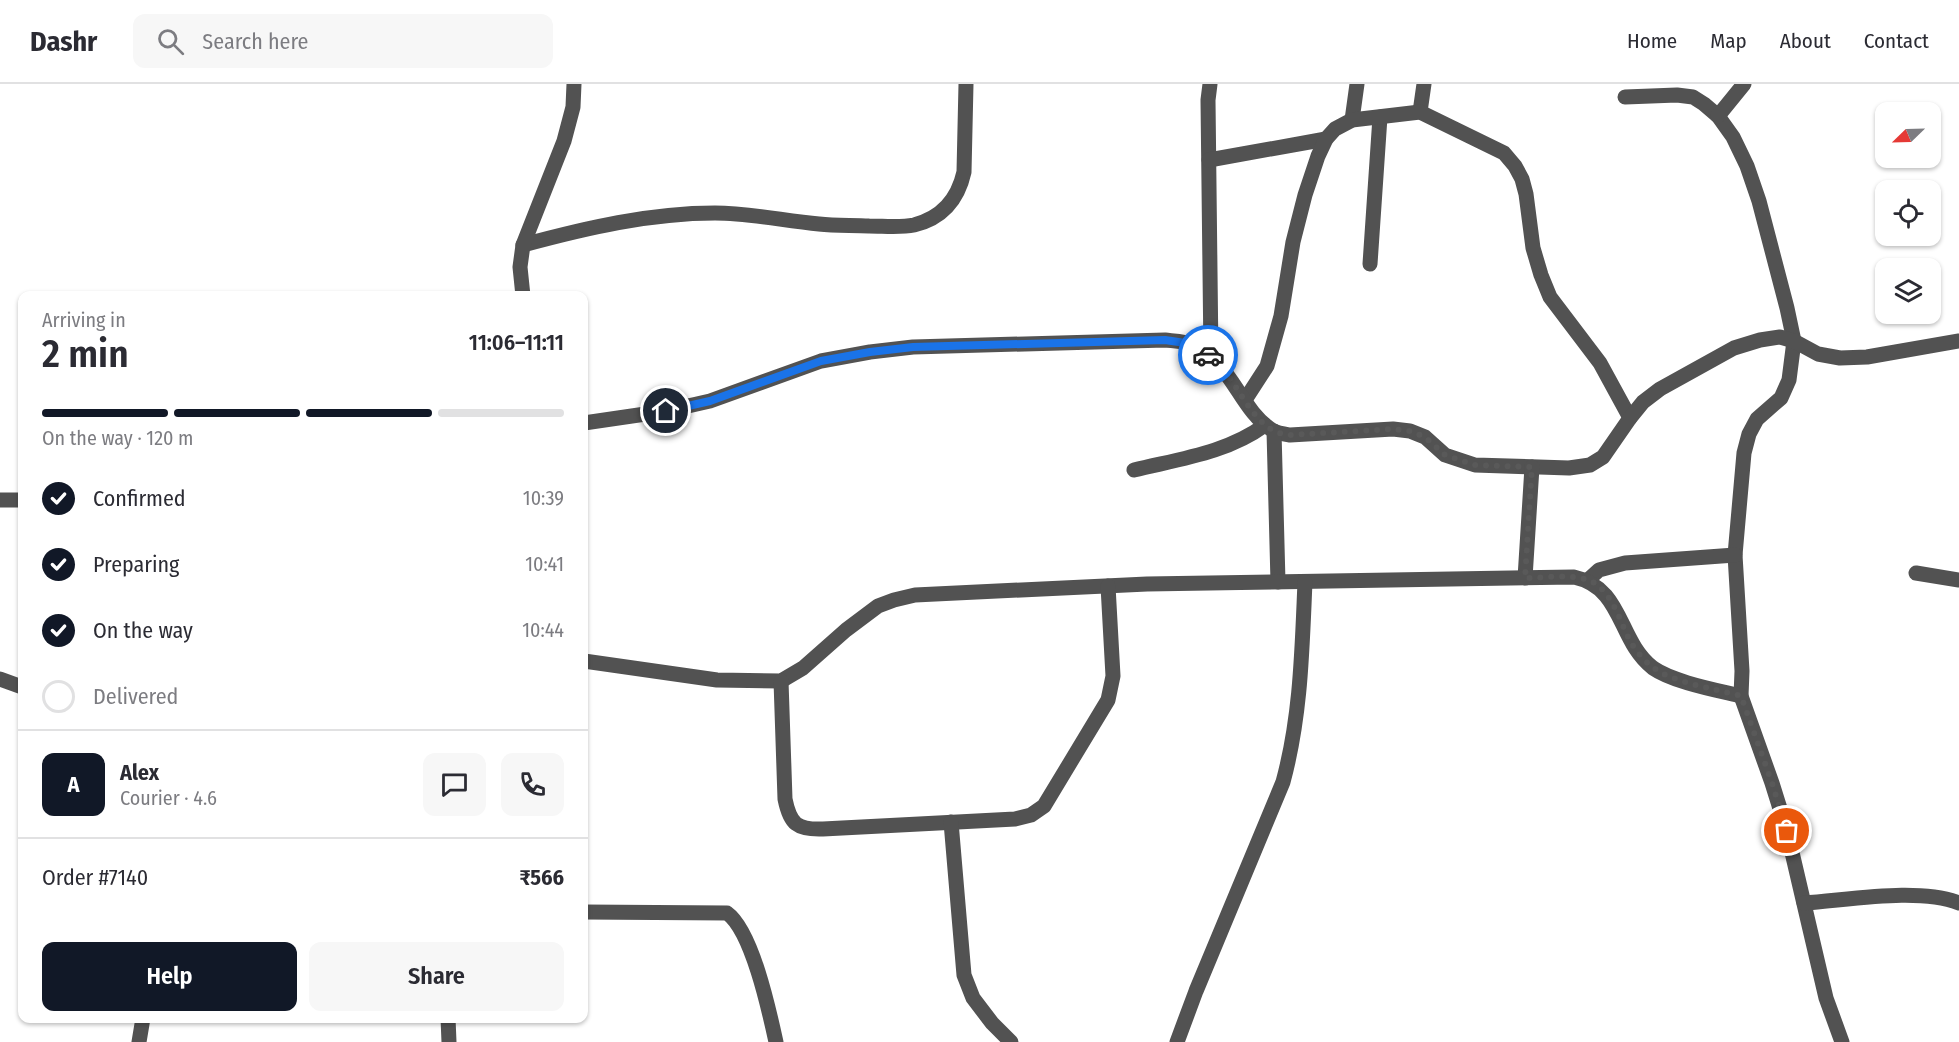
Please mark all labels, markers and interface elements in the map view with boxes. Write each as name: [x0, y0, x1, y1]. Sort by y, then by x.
search box: [133, 14, 553, 68]
text: Dashr: [30, 25, 97, 58]
icon: search: [154, 25, 187, 58]
text: Search here: [202, 28, 308, 55]
text: Home: [1627, 28, 1677, 54]
text: Map: [1710, 28, 1747, 54]
text: About: [1780, 28, 1831, 54]
text: Contact: [1864, 28, 1929, 54]
north arrow: [1875, 102, 1941, 168]
map controls: [1875, 102, 1941, 324]
button: locate: [1875, 180, 1941, 246]
button: layers: [1875, 258, 1941, 324]
text: Arriving in: [42, 308, 126, 332]
courier: [1178, 325, 1238, 385]
text: 11:06–11:11: [469, 329, 564, 356]
text: 2 min: [42, 331, 129, 377]
icon: car: [1192, 339, 1225, 372]
pin: [640, 385, 691, 436]
icon: home: [649, 394, 682, 427]
text: On the way · 120 m: [42, 426, 193, 450]
icon: check: [42, 482, 75, 515]
text: Confirmed: [93, 485, 186, 512]
text: 10:39: [523, 486, 564, 510]
icon: check: [42, 548, 75, 581]
text: Preparing: [93, 551, 179, 578]
text: 10:41: [525, 552, 564, 576]
icon: check: [42, 614, 75, 647]
text: On the way: [93, 617, 193, 644]
text: 10:44: [522, 618, 564, 642]
text: Delivered: [93, 683, 178, 710]
button: chat: [423, 753, 486, 816]
button: phone: [501, 753, 564, 816]
text: Alex: [120, 759, 159, 786]
text: A: [68, 771, 79, 798]
text: Courier · 4.6: [120, 786, 217, 810]
pin: [1761, 805, 1812, 856]
icon: bag: [1770, 814, 1803, 847]
text: Order #7140: [42, 864, 148, 891]
text: ₹566: [519, 864, 564, 891]
button: Help: [42, 942, 297, 1011]
button: Share: [309, 942, 564, 1011]

